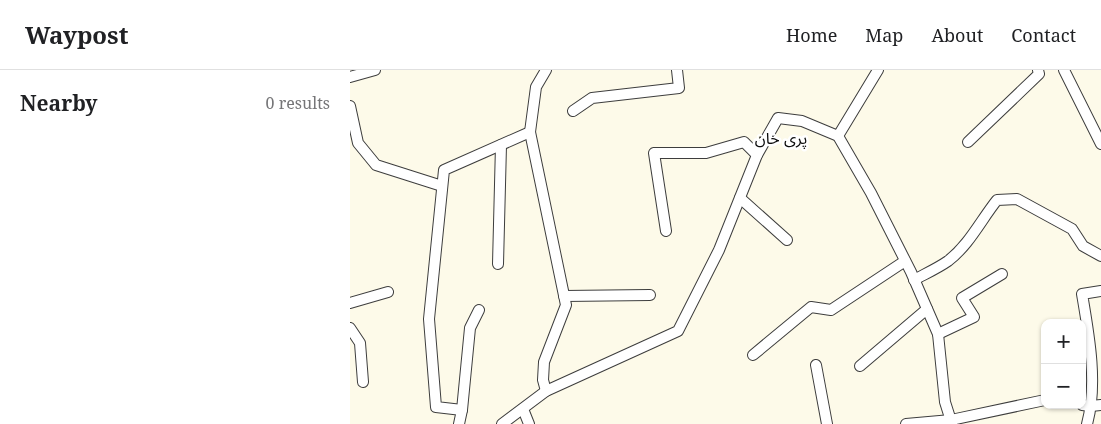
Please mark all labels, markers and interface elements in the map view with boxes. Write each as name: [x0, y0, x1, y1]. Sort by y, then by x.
text: Waypost: [25, 18, 128, 51]
text: Home: [786, 23, 837, 47]
text: Map: [865, 23, 903, 47]
text: About: [931, 23, 983, 47]
text: Contact: [1011, 23, 1076, 47]
text: Nearby: [20, 89, 98, 117]
text: 0 results: [266, 92, 330, 114]
district label: پری خان: [755, 127, 807, 149]
map controls: [1041, 319, 1086, 409]
button: +: [1041, 319, 1086, 364]
button: −: [1041, 364, 1086, 409]

